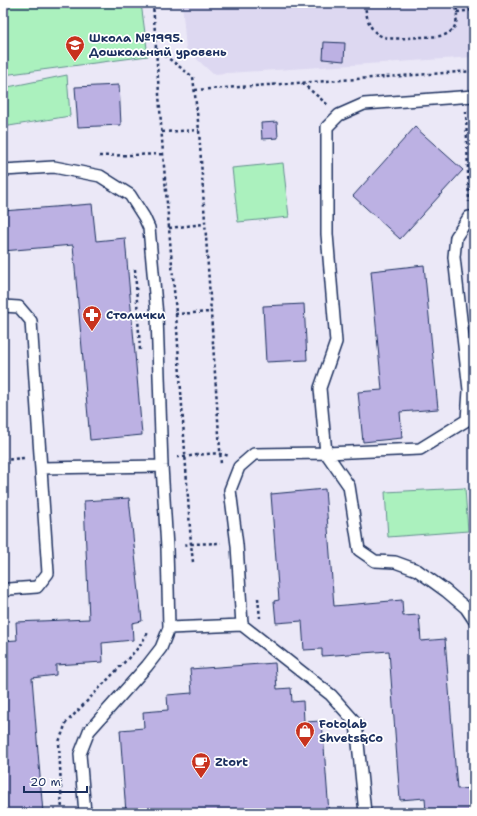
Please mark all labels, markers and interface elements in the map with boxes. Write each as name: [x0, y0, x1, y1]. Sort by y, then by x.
place label: Школа №1995. Дошкольный уровень: [89, 30, 227, 60]
school or university icon: Школа №1995. Дошкольный уровень: [64, 34, 86, 62]
pharmacy icon: Столички: [81, 304, 103, 332]
place label: Столички: [106, 307, 166, 323]
place label: Fotolab Shvets&Co: [319, 716, 383, 746]
shop icon: Fotolab Shvets&Co: [294, 720, 316, 748]
cafe icon: Ztort: [190, 751, 212, 779]
place label: Ztort: [215, 754, 248, 770]
scale bar: [24, 768, 87, 794]
text: 20 m: [30, 774, 61, 790]

